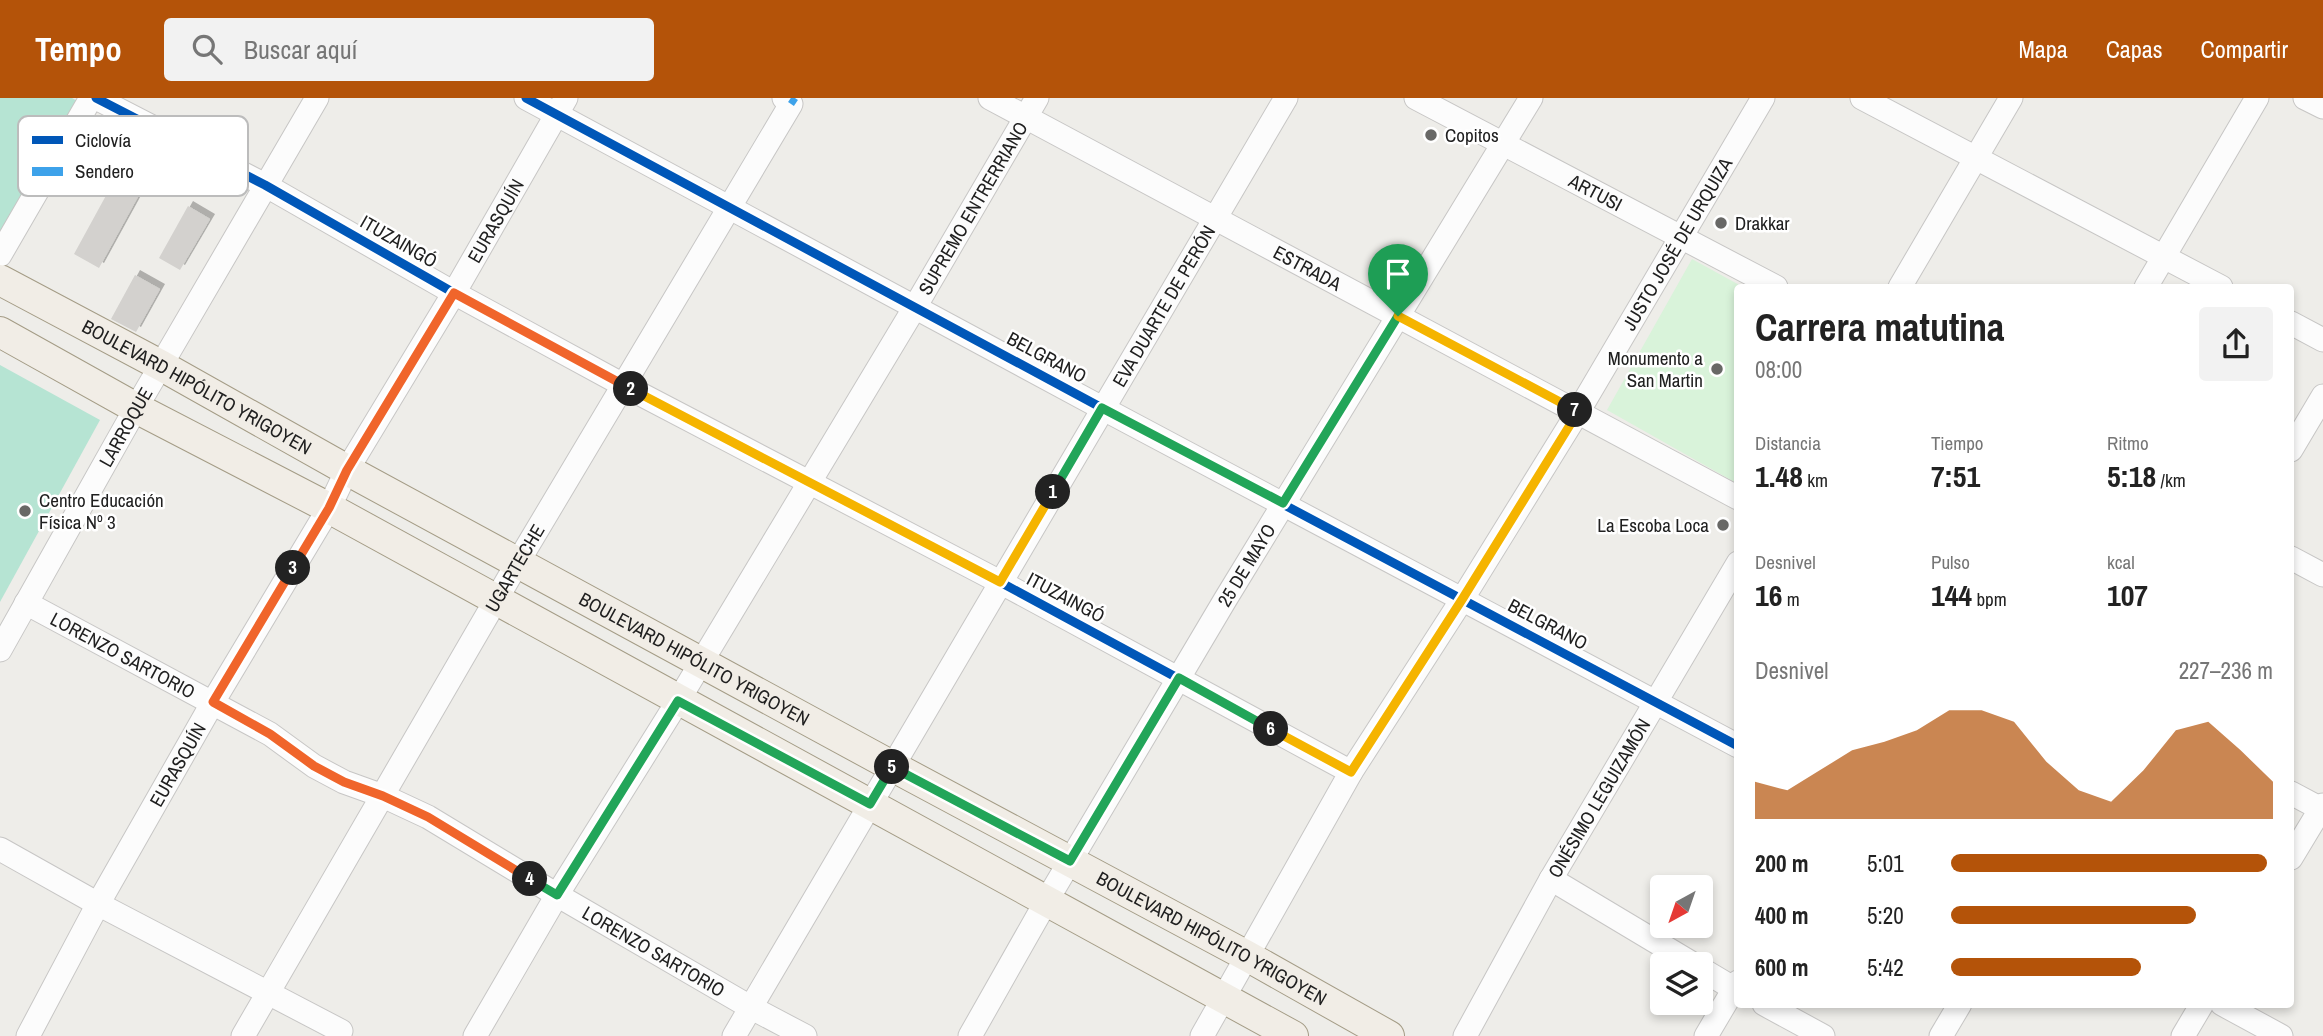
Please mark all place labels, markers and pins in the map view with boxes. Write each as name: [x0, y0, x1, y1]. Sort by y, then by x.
place label: Copitos: [1445, 122, 1499, 148]
marker: Copitos: [1423, 127, 1439, 143]
place label: Drakkar: [1735, 210, 1790, 236]
marker: Drakkar: [1713, 215, 1729, 231]
pin: [1368, 244, 1428, 316]
place label: Monumento a San Martin: [1608, 345, 1703, 393]
marker: Monumento a San Martin: [1709, 361, 1725, 377]
pin: 2: [614, 372, 648, 406]
pin: 7: [1558, 392, 1592, 428]
pin: 1: [1036, 474, 1070, 510]
place label: Centro Educación Física Nº 3: [39, 487, 164, 535]
marker: Centro Educación Física Nº 3: [17, 503, 33, 519]
place label: La Escoba Loca: [1597, 512, 1709, 538]
marker: La Escoba Loca: [1715, 517, 1731, 533]
pin: 3: [276, 550, 310, 586]
pin: 6: [1254, 712, 1288, 746]
pin: 5: [874, 750, 910, 784]
pin: 4: [512, 862, 548, 896]

